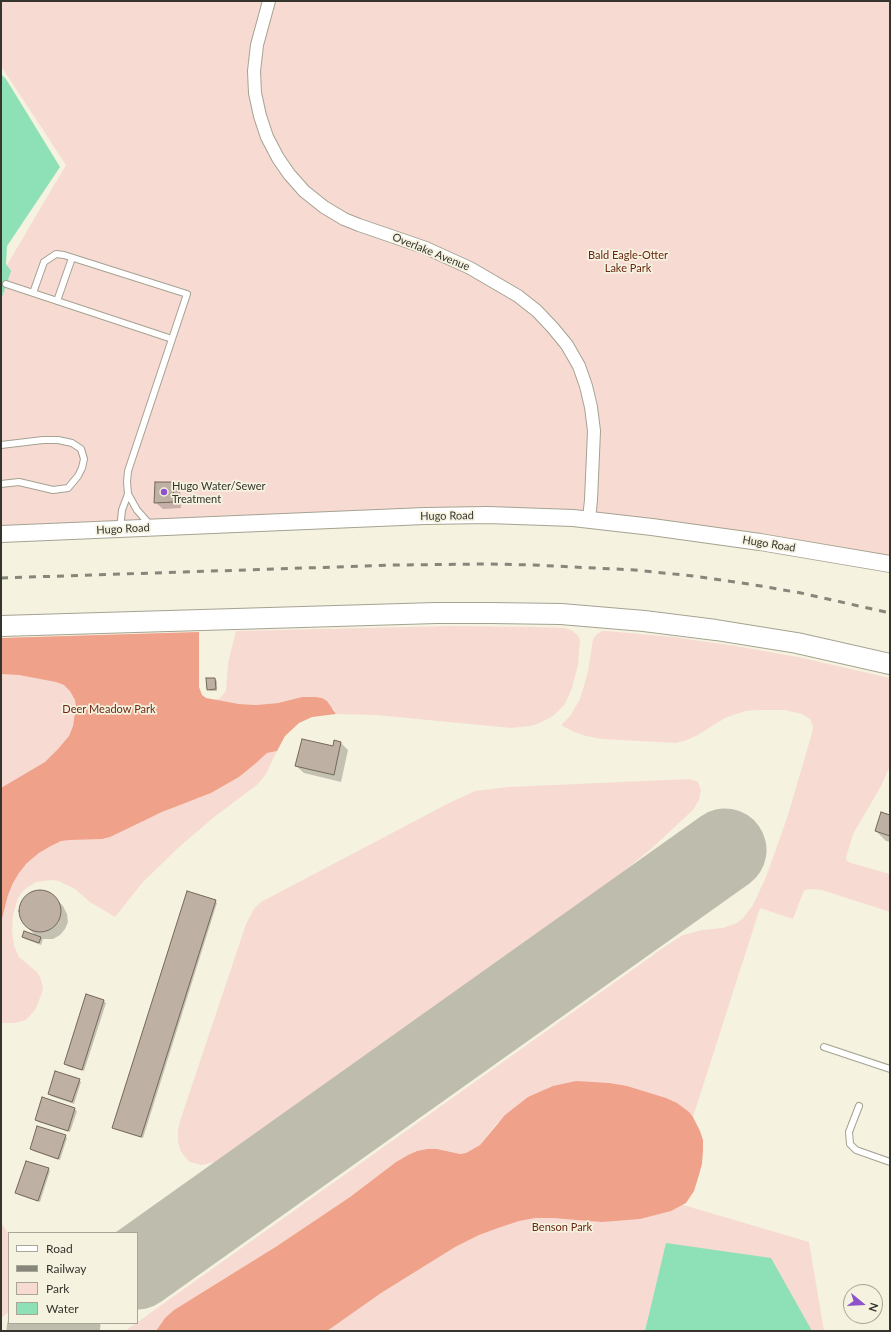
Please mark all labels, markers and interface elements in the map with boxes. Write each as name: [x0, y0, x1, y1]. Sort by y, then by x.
street label: Overlake Avenue: [390, 230, 472, 274]
park label: Bald Eagle-Otter Lake Park: [588, 248, 668, 274]
place label: Hugo Water/Sewer Treatment: [172, 479, 266, 505]
marker: Hugo Water/Sewer Treatment: [159, 487, 169, 497]
street label: Hugo Road: [420, 509, 474, 523]
street label: Hugo Road: [96, 521, 150, 537]
street label: Hugo Road: [742, 533, 796, 555]
park label: Deer Meadow Park: [62, 702, 156, 716]
park label: Benson Park: [532, 1220, 592, 1234]
legend: [8, 1232, 138, 1324]
text: Road: [46, 1241, 73, 1256]
text: Railway: [46, 1261, 86, 1276]
text: Park: [46, 1281, 69, 1296]
north arrow: [843, 1284, 883, 1324]
text: Water: [46, 1301, 79, 1316]
text: N: [866, 1302, 881, 1314]

